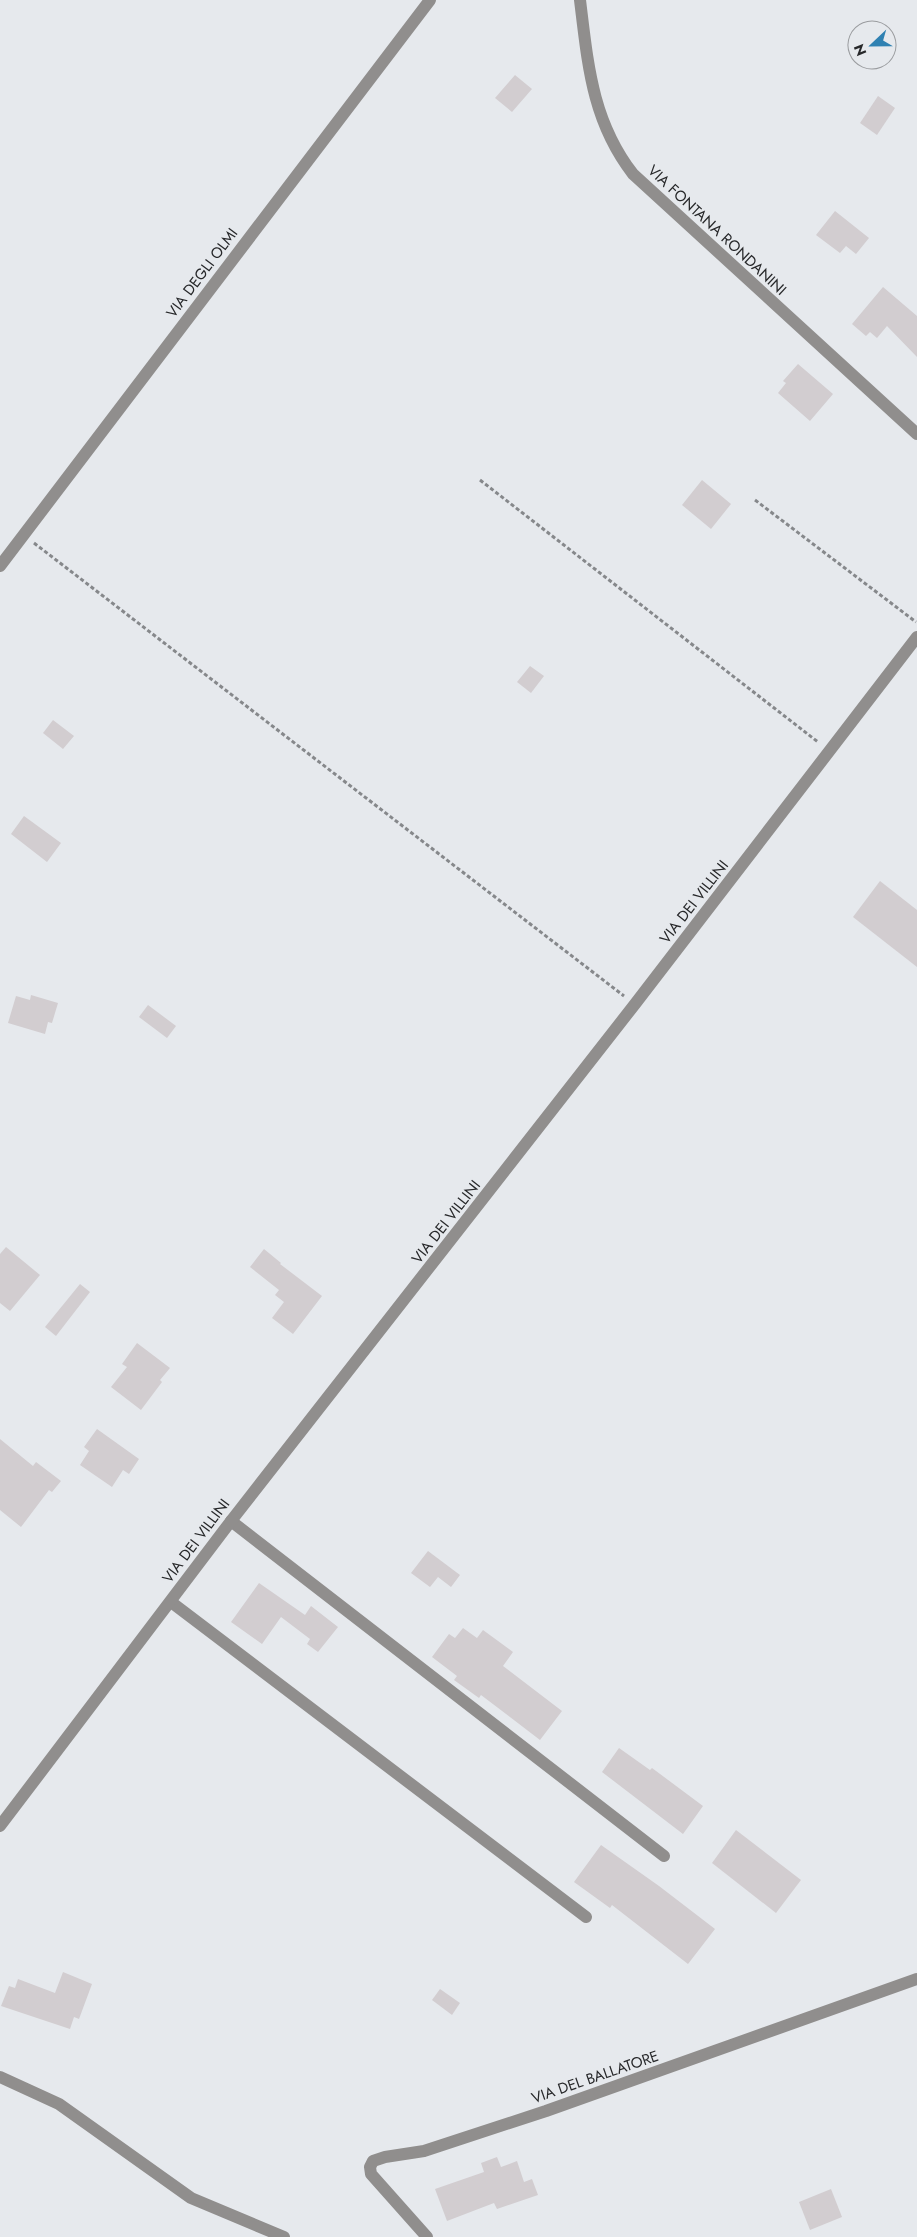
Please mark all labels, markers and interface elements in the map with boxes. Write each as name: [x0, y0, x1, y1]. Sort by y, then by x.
north arrow: [847, 20, 897, 70]
text: N: [849, 41, 871, 59]
street label: VIA FONTANA RONDANINI: [643, 160, 791, 300]
street label: VIA DEGLI OLMI: [161, 223, 243, 323]
street label: VIA DEI VILLINI: [654, 856, 734, 948]
street label: VIA DEI VILLINI: [406, 1176, 486, 1268]
street label: VIA DEI VILLINI: [157, 1494, 235, 1588]
street label: VIA DEL BALLATORE: [528, 2045, 662, 2109]

